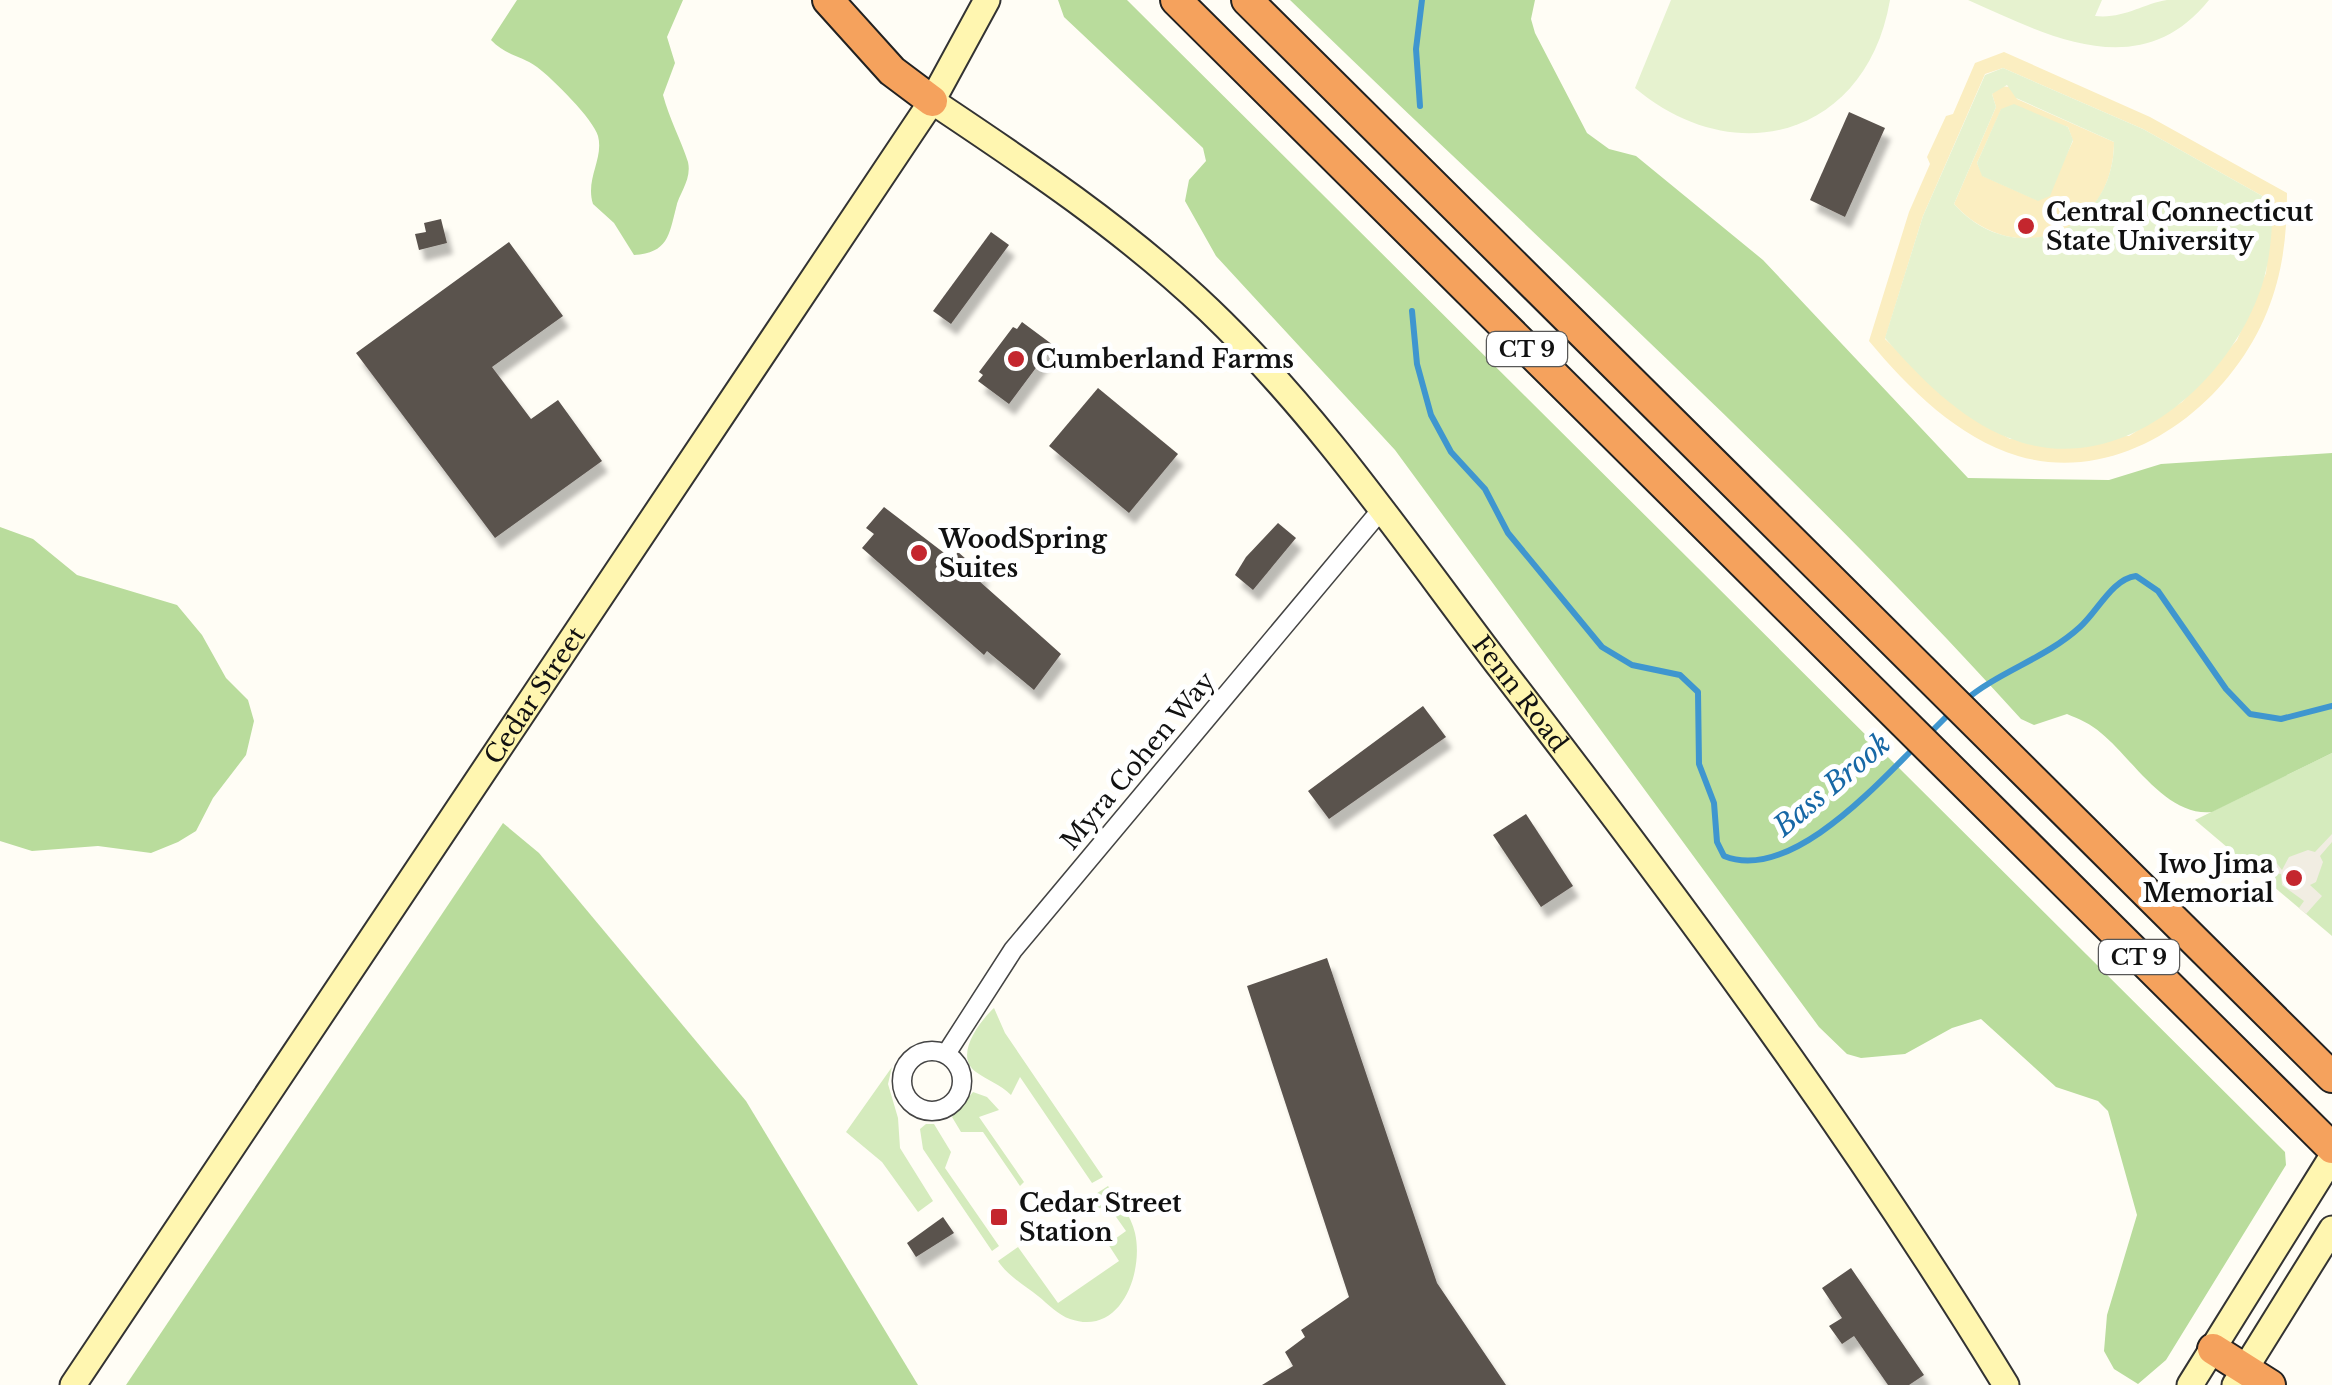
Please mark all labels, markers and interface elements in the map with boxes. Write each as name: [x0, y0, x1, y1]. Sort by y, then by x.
place label: Central Connecticut State University: [2046, 197, 2314, 257]
marker: Central Connecticut State University: [2015, 215, 2037, 237]
road number: CT 9: [1487, 332, 1567, 366]
place label: Cumberland Farms: [1036, 344, 1294, 375]
marker: Cumberland Farms: [1005, 348, 1027, 370]
place label: WoodSpring Suites: [938, 524, 1108, 584]
marker: WoodSpring Suites: [908, 542, 930, 564]
street label: Cedar Street: [477, 620, 592, 770]
street label: Fenn Road: [1466, 629, 1575, 758]
street label: Myra Cohen Way: [1054, 666, 1222, 856]
water label: Bass Brook: [1766, 726, 1898, 845]
place label: Iwo Jima Memorial: [2142, 849, 2275, 909]
marker: Iwo Jima Memorial: [2283, 867, 2305, 889]
road number: CT 9: [2099, 940, 2179, 974]
place label: Cedar Street Station: [1019, 1188, 1182, 1248]
marker: Cedar Street Station: [988, 1206, 1010, 1228]

